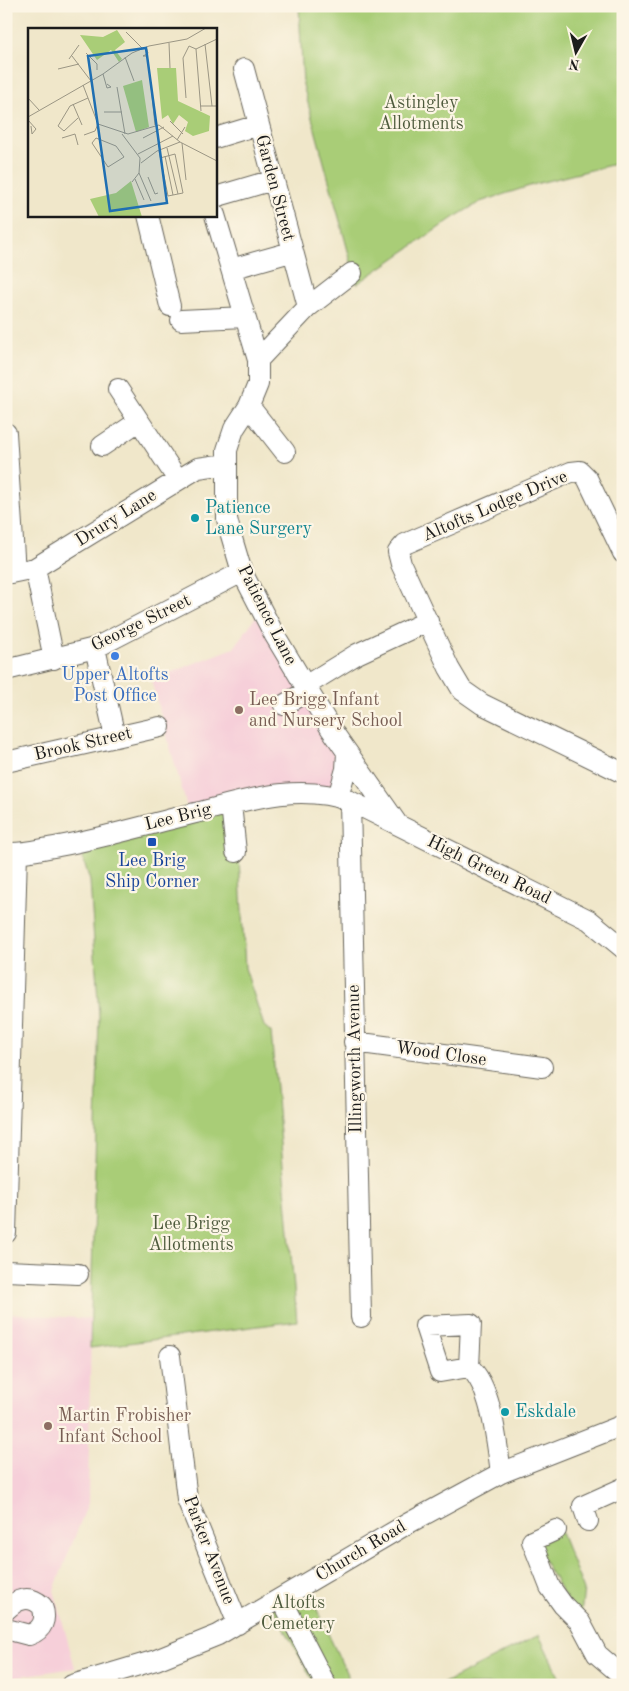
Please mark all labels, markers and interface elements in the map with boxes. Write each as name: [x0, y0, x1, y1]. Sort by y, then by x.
inset map: [28, 28, 216, 216]
north arrow: [552, 28, 602, 78]
text: N: [568, 56, 581, 72]
park label: Astingley Allotments: [378, 94, 464, 133]
street label: Garden Street: [252, 133, 298, 243]
street label: Altofts Lodge Drive: [420, 467, 570, 545]
street label: Drury Lane: [72, 486, 160, 550]
place label: Patience Lane Surgery: [205, 499, 313, 538]
marker: Patience Lane Surgery: [189, 512, 201, 524]
street label: Patience Lane: [234, 562, 300, 668]
street label: George Street: [88, 591, 194, 655]
marker: Upper Altofts Post Office: [109, 650, 121, 662]
place label: Upper Altofts Post Office: [61, 666, 169, 705]
place label: Lee Brigg Infant and Nursery School: [249, 691, 403, 730]
marker: Lee Brigg Infant and Nursery School: [233, 704, 245, 716]
street label: Brook Street: [32, 724, 134, 764]
street label: Lee Brig: [143, 800, 213, 834]
street label: High Green Road: [424, 832, 554, 908]
marker: Lee Brig Ship Corner: [146, 836, 158, 848]
place label: Lee Brig Ship Corner: [105, 852, 200, 891]
street label: Illingworth Avenue: [345, 984, 365, 1134]
street label: Wood Close: [394, 1039, 488, 1069]
park label: Lee Brigg Allotments: [148, 1215, 234, 1254]
place label: Eskdale: [515, 1403, 576, 1421]
marker: Eskdale: [499, 1406, 511, 1418]
place label: Martin Frobisher Infant School: [58, 1407, 192, 1446]
marker: Martin Frobisher Infant School: [42, 1420, 54, 1432]
street label: Parker Avenue: [180, 1493, 238, 1607]
street label: Church Road: [313, 1517, 409, 1585]
park label: Altofts Cemetery: [261, 1594, 336, 1633]

